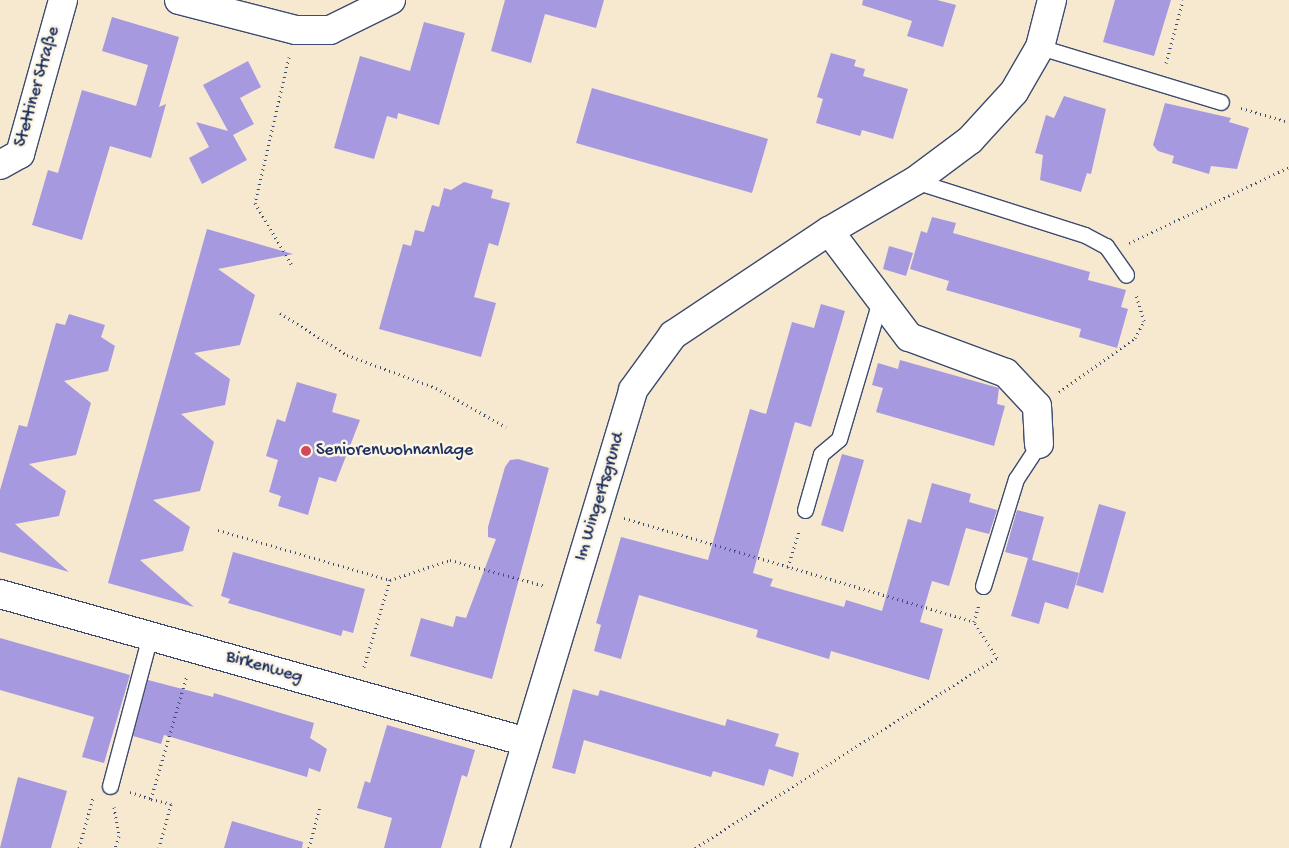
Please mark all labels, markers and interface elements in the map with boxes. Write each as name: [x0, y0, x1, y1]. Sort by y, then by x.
street label: Stettiner Straße: [10, 24, 66, 150]
street label: Im Wingertsgrund: [571, 430, 631, 564]
place label: Seniorenwohnanlage: [316, 440, 473, 462]
marker: Seniorenwohnanlage: [300, 445, 312, 457]
street label: Birkenweg: [223, 647, 305, 689]

